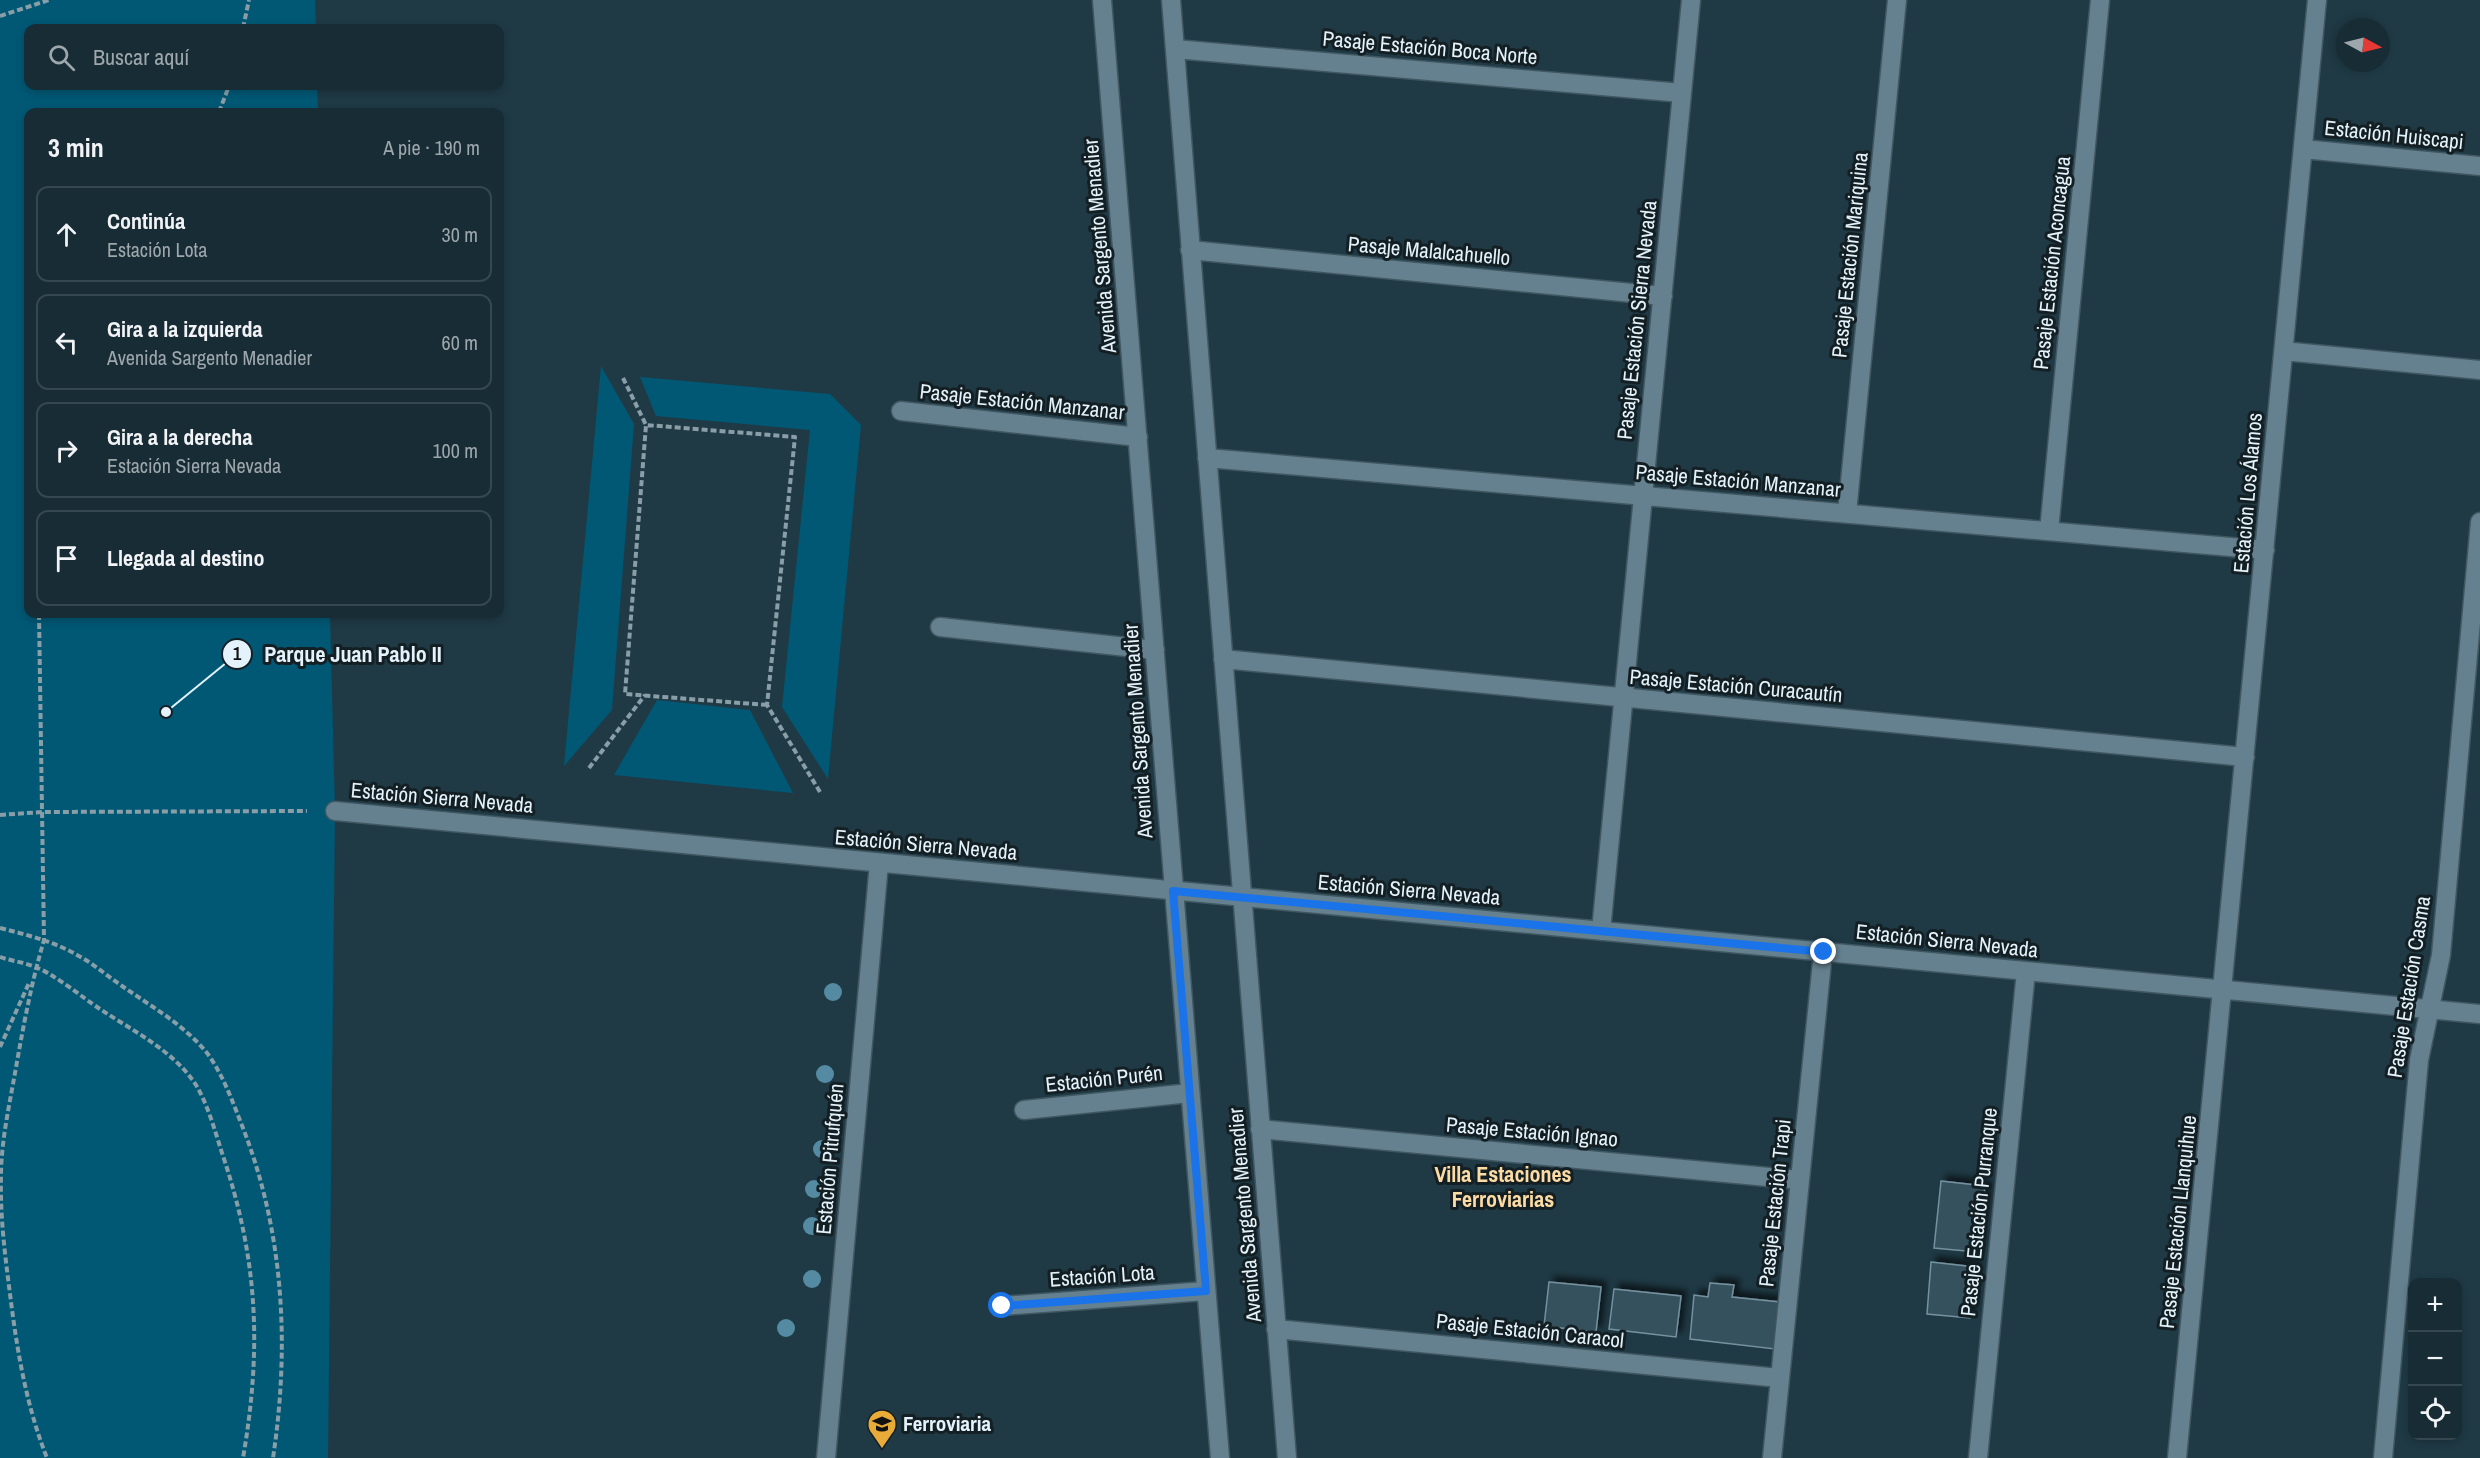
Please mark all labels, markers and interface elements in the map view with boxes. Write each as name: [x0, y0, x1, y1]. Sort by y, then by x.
north arrow: [2336, 18, 2390, 72]
search box: [24, 24, 504, 90]
street label: Pasaje Estación Boca Norte: [1321, 24, 1539, 71]
icon: search: [45, 41, 78, 74]
text: Buscar aquí: [93, 42, 189, 72]
street label: Estación Huiscapi: [2323, 113, 2465, 156]
text: 3 min: [48, 130, 104, 165]
text: A pie · 190 m: [383, 134, 480, 161]
street label: Avenida Sargento Menadier: [1076, 137, 1123, 355]
street label: Pasaje Estación Mariquina: [1824, 150, 1875, 359]
street label: Pasaje Estación Aconcagua: [2026, 154, 2077, 371]
street label: Pasaje Estación Sierra Nevada: [1610, 199, 1664, 441]
text: Continúa: [107, 206, 185, 236]
icon: ahead: [50, 218, 83, 251]
text: 30 m: [442, 221, 478, 248]
street label: Pasaje Malalcahuello: [1347, 229, 1511, 272]
text: Estación Lota: [107, 236, 207, 263]
text: Gira a la izquierda: [107, 314, 262, 344]
icon: left: [50, 326, 83, 359]
text: 60 m: [442, 329, 478, 356]
text: Avenida Sargento Menadier: [107, 344, 312, 371]
street label: Pasaje Estación Manzanar: [918, 376, 1126, 427]
street label: Estación Los Álamos: [2226, 412, 2269, 574]
text: Gira a la derecha: [107, 422, 252, 452]
icon: right: [50, 434, 83, 467]
text: 100 m: [432, 437, 478, 464]
text: Estación Sierra Nevada: [107, 452, 281, 479]
street label: Pasaje Estación Manzanar: [1634, 457, 1842, 504]
icon: arrive: [50, 542, 83, 575]
text: Llegada al destino: [107, 543, 264, 573]
street label: Avenida Sargento Menadier: [1116, 622, 1160, 840]
callout: Parque Juan Pablo II: [222, 634, 454, 674]
text: Parque Juan Pablo II: [264, 639, 442, 669]
text: 1: [233, 641, 242, 666]
street label: Pasaje Estación Curacautín: [1628, 662, 1844, 709]
street label: Estación Sierra Nevada: [350, 775, 535, 820]
street label: Estación Sierra Nevada: [834, 822, 1019, 867]
street label: Estación Sierra Nevada: [1317, 867, 1502, 912]
street label: Pasaje Estación Casma: [2380, 893, 2437, 1080]
street label: Estación Sierra Nevada: [1855, 917, 2040, 965]
route end: [1810, 938, 1836, 964]
street label: Estación Purén: [1044, 1058, 1164, 1099]
street label: Estación Pitrufquén: [808, 1082, 851, 1236]
street label: Avenida Sargento Menadier: [1221, 1106, 1268, 1324]
street label: Pasaje Estación Purranque: [1953, 1106, 2004, 1318]
street label: Pasaje Estación Ignao: [1445, 1110, 1619, 1153]
street label: Pasaje Estación Llanquihue: [2152, 1114, 2203, 1330]
street label: Pasaje Estación Trapi: [1751, 1118, 1798, 1288]
district label: Villa Estaciones Ferroviarias: [1434, 1159, 1572, 1214]
street label: Estación Lota: [1048, 1257, 1156, 1294]
map controls: [2408, 1278, 2462, 1440]
button: +: [2408, 1278, 2462, 1332]
route start: [988, 1292, 1014, 1318]
street label: Pasaje Estación Caracol: [1435, 1306, 1625, 1355]
button: −: [2408, 1332, 2462, 1386]
button: locate: [2408, 1386, 2462, 1440]
school or university icon: Ferroviaria: [866, 1408, 898, 1450]
place label: Ferroviaria: [903, 1409, 992, 1438]

